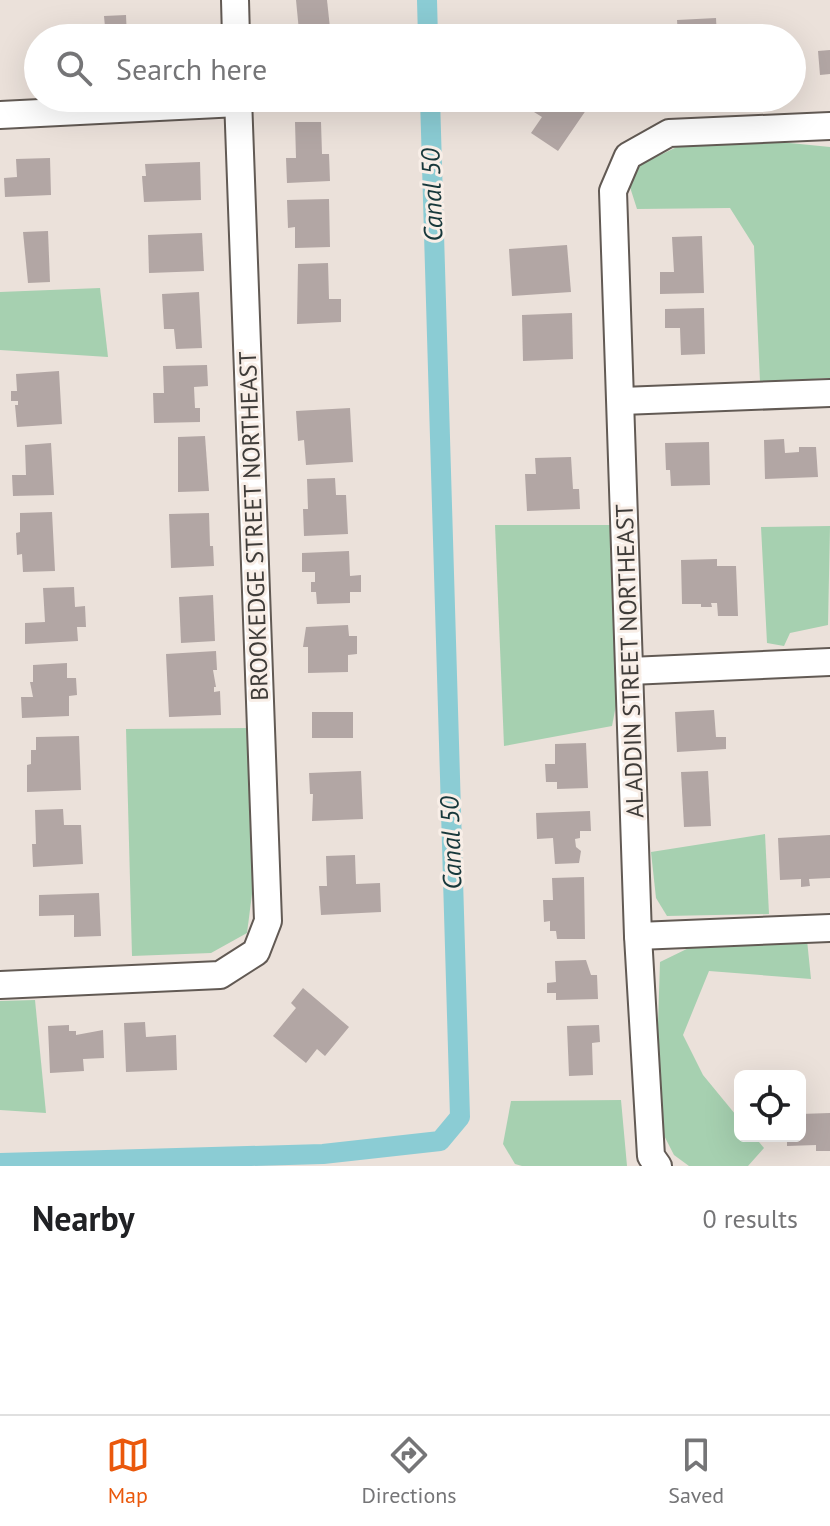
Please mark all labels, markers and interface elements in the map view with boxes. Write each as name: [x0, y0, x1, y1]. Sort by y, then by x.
search box: [24, 24, 806, 112]
icon: search: [52, 46, 96, 90]
text: Search here: [116, 49, 267, 88]
water label: Canal 50: [413, 147, 450, 242]
street label: BROOKEDGE STREET NORTHEAST: [232, 351, 275, 701]
street label: ALADDIN STREET NORTHEAST: [609, 503, 650, 819]
water label: Canal 50: [432, 795, 469, 890]
map controls: [734, 1070, 806, 1142]
button: locate: [734, 1070, 806, 1142]
text: Nearby: [32, 1196, 134, 1240]
text: 0 results: [703, 1202, 798, 1235]
tab: Map: [106, 1433, 150, 1509]
tab: Directions: [361, 1433, 457, 1509]
tab: Saved: [668, 1433, 724, 1509]

